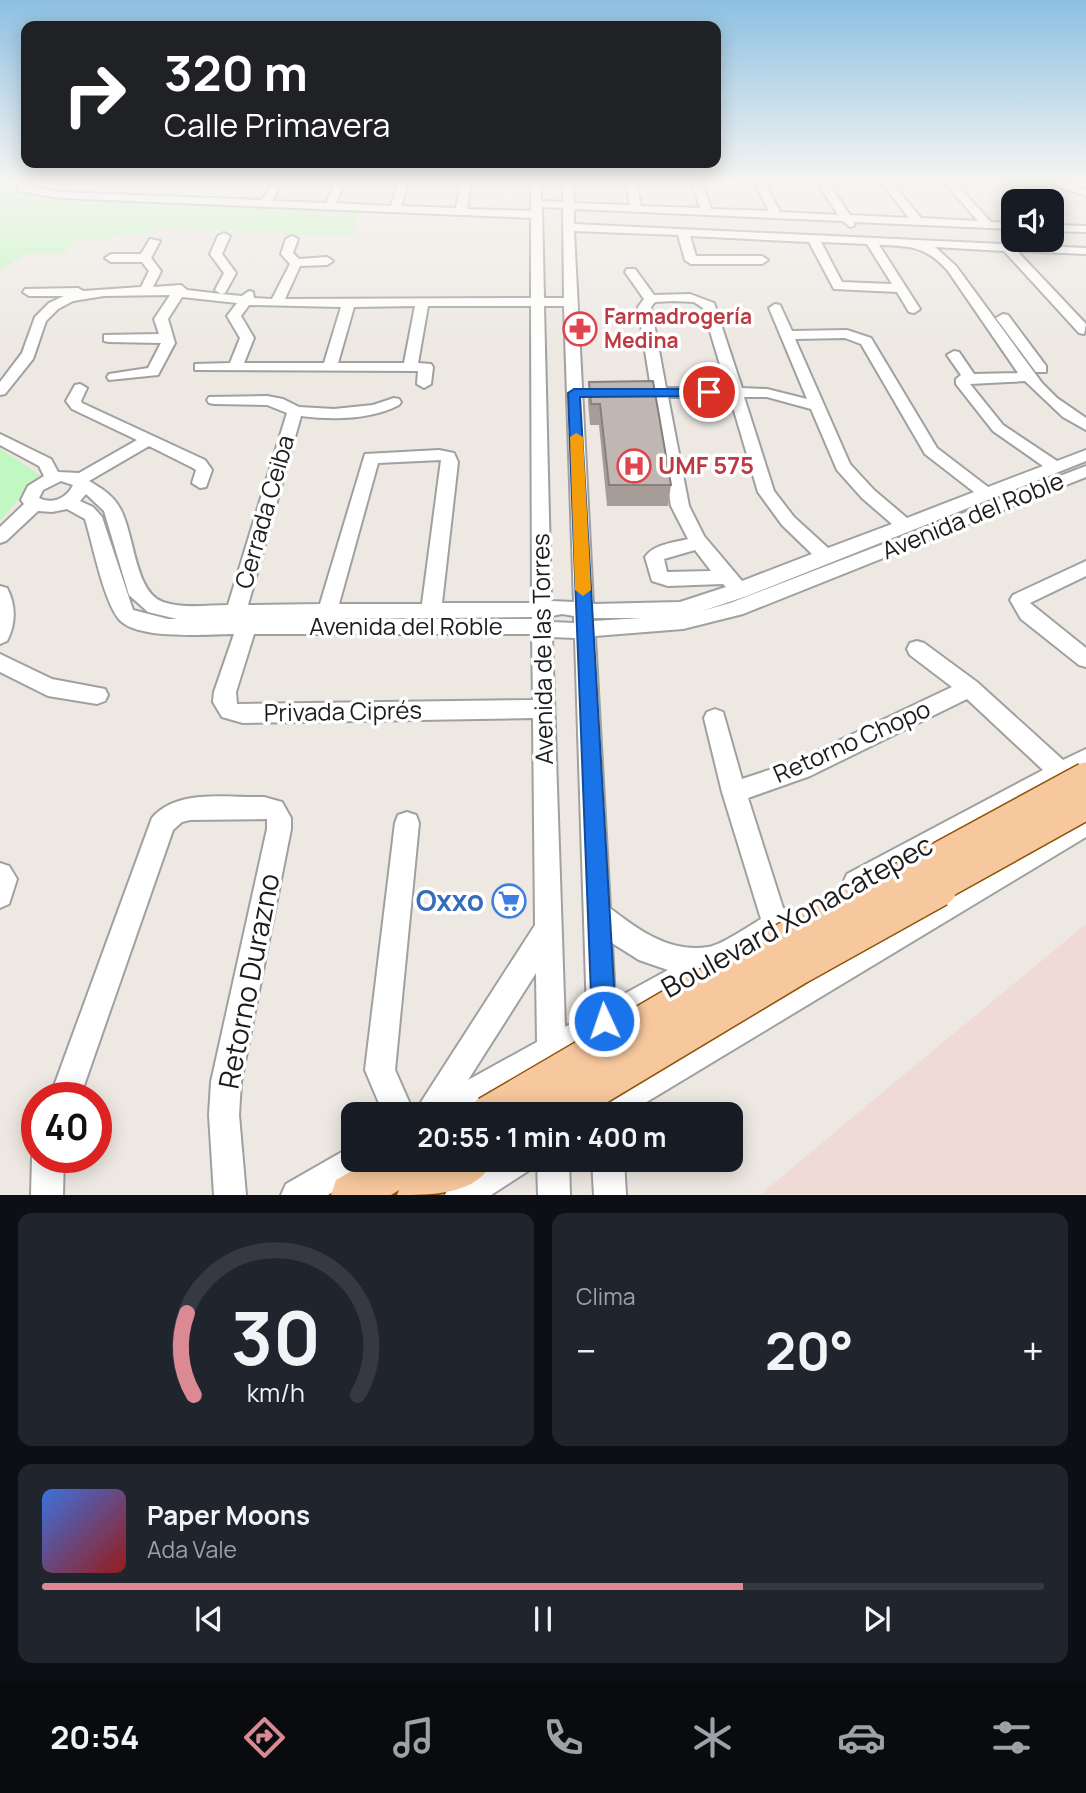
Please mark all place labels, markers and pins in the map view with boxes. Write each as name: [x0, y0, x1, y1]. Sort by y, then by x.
place label: Farmadrogería Medina: [604, 302, 752, 354]
pharmacy icon: Farmadrogería Medina: [561, 310, 599, 348]
pin: [679, 362, 739, 422]
hospital icon: UMF 575: [615, 447, 653, 485]
place label: UMF 575: [658, 448, 754, 481]
place label: Oxxo: [416, 881, 484, 919]
supermarket icon: Oxxo: [490, 882, 528, 920]

